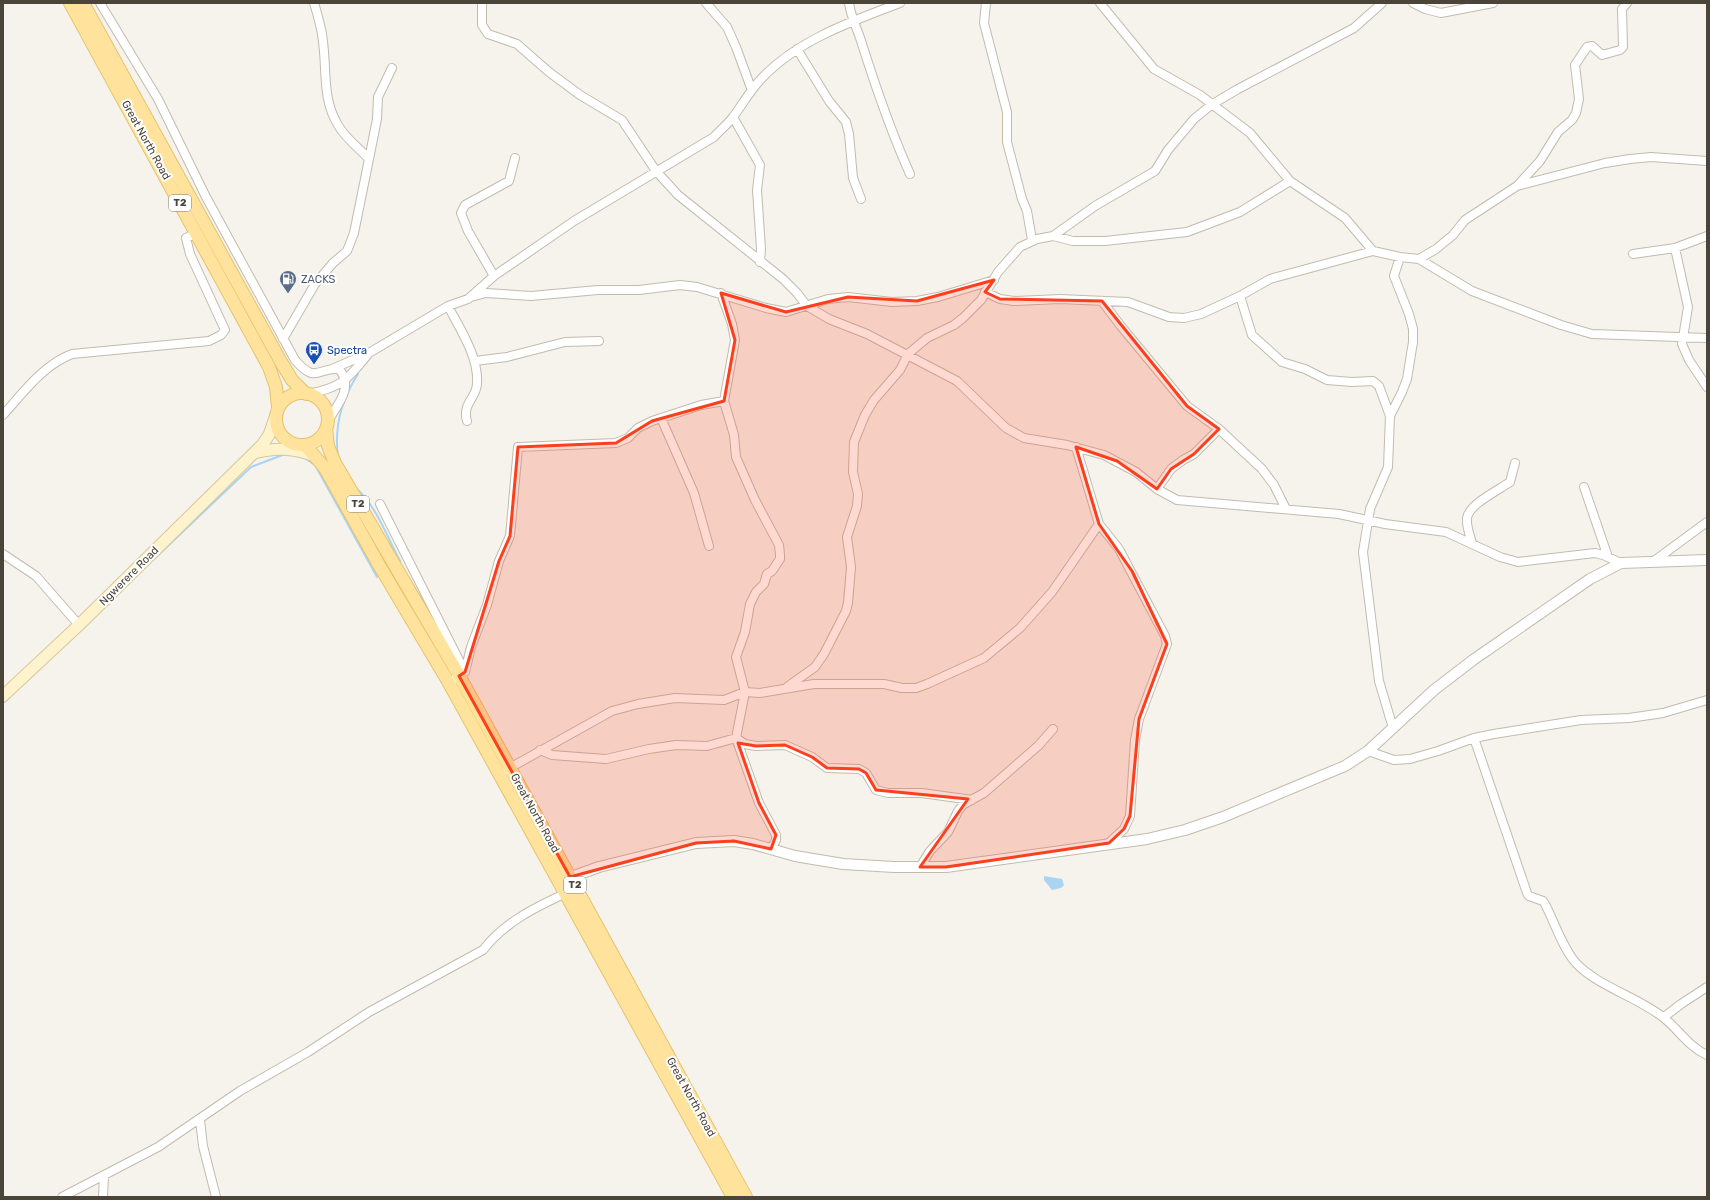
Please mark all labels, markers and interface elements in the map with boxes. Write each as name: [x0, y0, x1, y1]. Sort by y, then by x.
street label: Great North Road: [119, 98, 173, 182]
road number: T2: [169, 195, 191, 211]
fuel station icon: ZACKS: [278, 269, 298, 294]
place label: ZACKS: [301, 273, 336, 286]
bus stop icon: Spectra: [304, 340, 324, 365]
place label: Spectra: [327, 344, 367, 357]
road number: T2: [347, 496, 369, 512]
street label: Ngwerere Road: [97, 544, 161, 608]
street label: Great North Road: [508, 771, 562, 855]
road number: T2: [564, 877, 586, 893]
street label: Great North Road: [664, 1055, 718, 1139]

